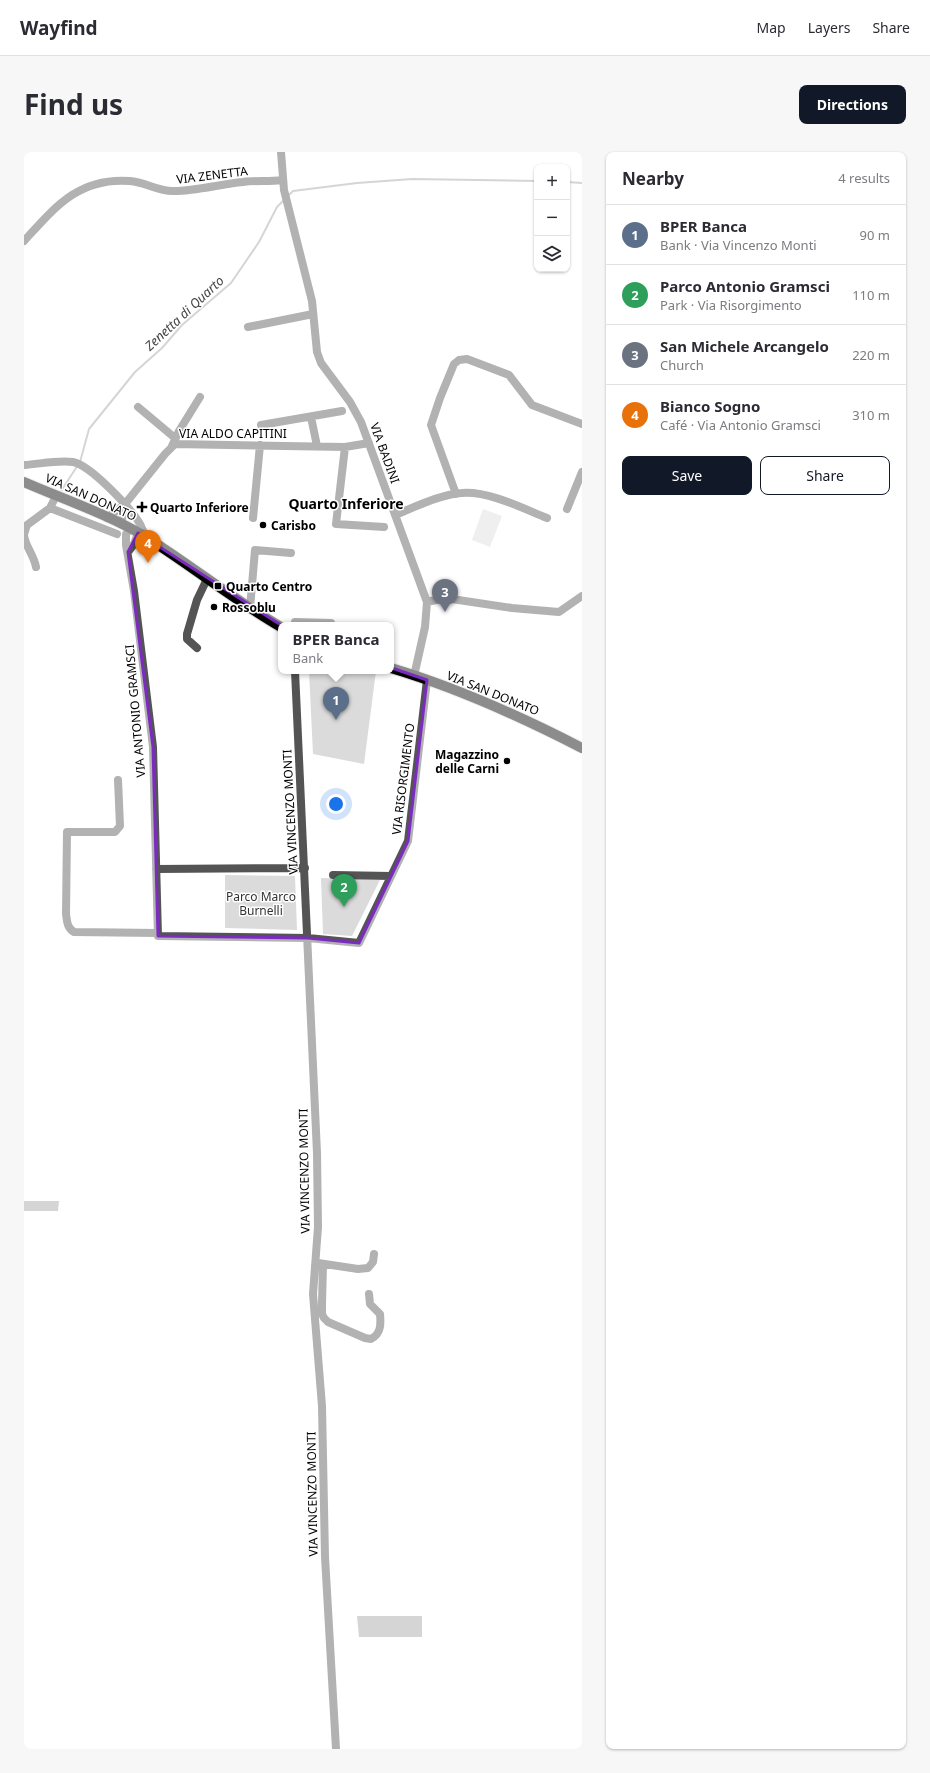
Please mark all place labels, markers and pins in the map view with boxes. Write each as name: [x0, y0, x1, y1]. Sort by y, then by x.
place label: Quarto Inferiore: [150, 499, 249, 516]
marker: Quarto Inferiore: [137, 502, 147, 512]
place label: Carisbo: [271, 517, 316, 534]
marker: Carisbo: [258, 520, 268, 530]
pin: 4: [135, 530, 161, 563]
place label: Quarto Centro: [226, 578, 312, 595]
pin: 3: [432, 579, 458, 612]
marker: Quarto Centro: [213, 581, 223, 591]
place label: Rossoblu: [222, 599, 276, 616]
marker: Rossoblu: [209, 602, 219, 612]
pin: 1: [323, 687, 349, 720]
place label: Magazzino delle Carni: [435, 746, 499, 777]
marker: Magazzino delle Carni: [502, 756, 512, 766]
pin: 2: [331, 874, 357, 907]

